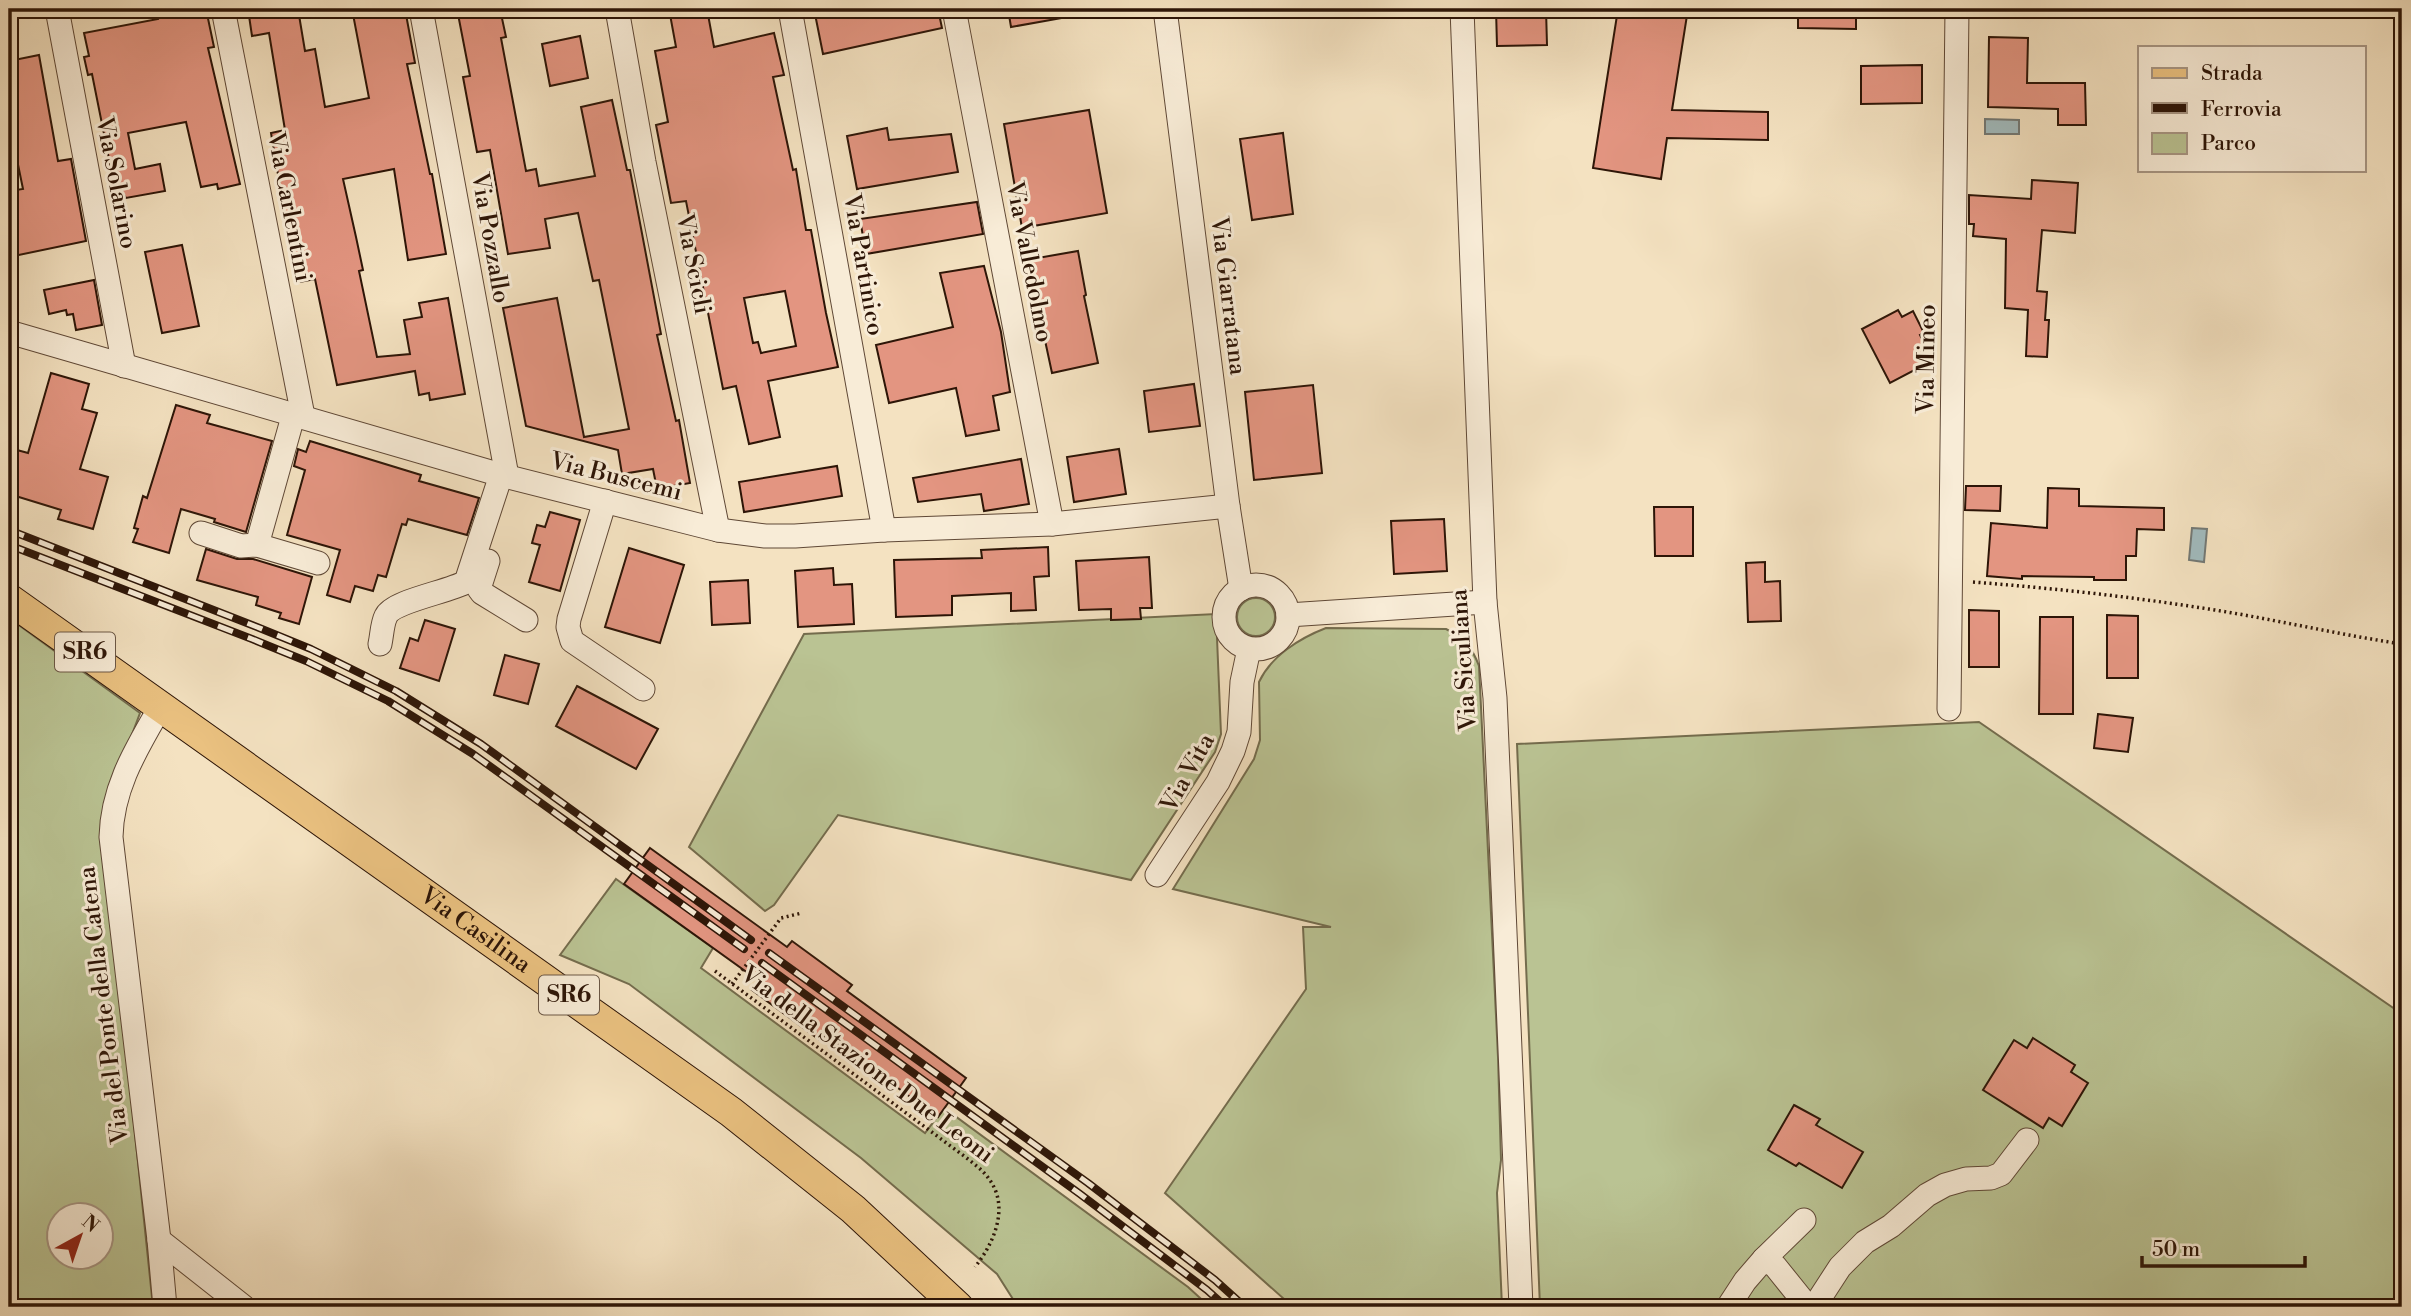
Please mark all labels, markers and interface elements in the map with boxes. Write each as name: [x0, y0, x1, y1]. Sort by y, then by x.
legend: [2138, 46, 2366, 172]
text: Strada: [2201, 61, 2263, 87]
text: Ferrovia: [2201, 97, 2282, 123]
street label: Via Solarino: [88, 113, 143, 252]
street label: Via Carlentini: [260, 129, 318, 284]
text: Parco: [2201, 131, 2256, 157]
street label: Via Pozzallo: [464, 169, 516, 306]
street label: Via Valledolmo: [999, 178, 1059, 345]
street label: Via Partinico: [836, 191, 890, 338]
street label: Via Scicli: [668, 210, 717, 317]
street label: Via Giarratana: [1203, 214, 1253, 378]
street label: Via Mineo: [1911, 304, 1943, 415]
street label: Via Buscemi: [546, 446, 685, 508]
street label: Via Siculiana: [1444, 587, 1484, 733]
road number: SR6: [55, 632, 115, 672]
street label: Via Vita: [1154, 728, 1222, 818]
street label: Via del Ponte della Catena: [72, 864, 136, 1146]
street label: Via Casilina: [413, 880, 537, 981]
street label: Via della Stazione Due Leoni: [733, 959, 1000, 1170]
road number: SR6: [539, 976, 599, 1014]
north arrow: [46, 1200, 116, 1270]
text: N: [77, 1210, 104, 1238]
scale bar: [2142, 1225, 2304, 1269]
text: 50 m: [2152, 1237, 2200, 1263]

